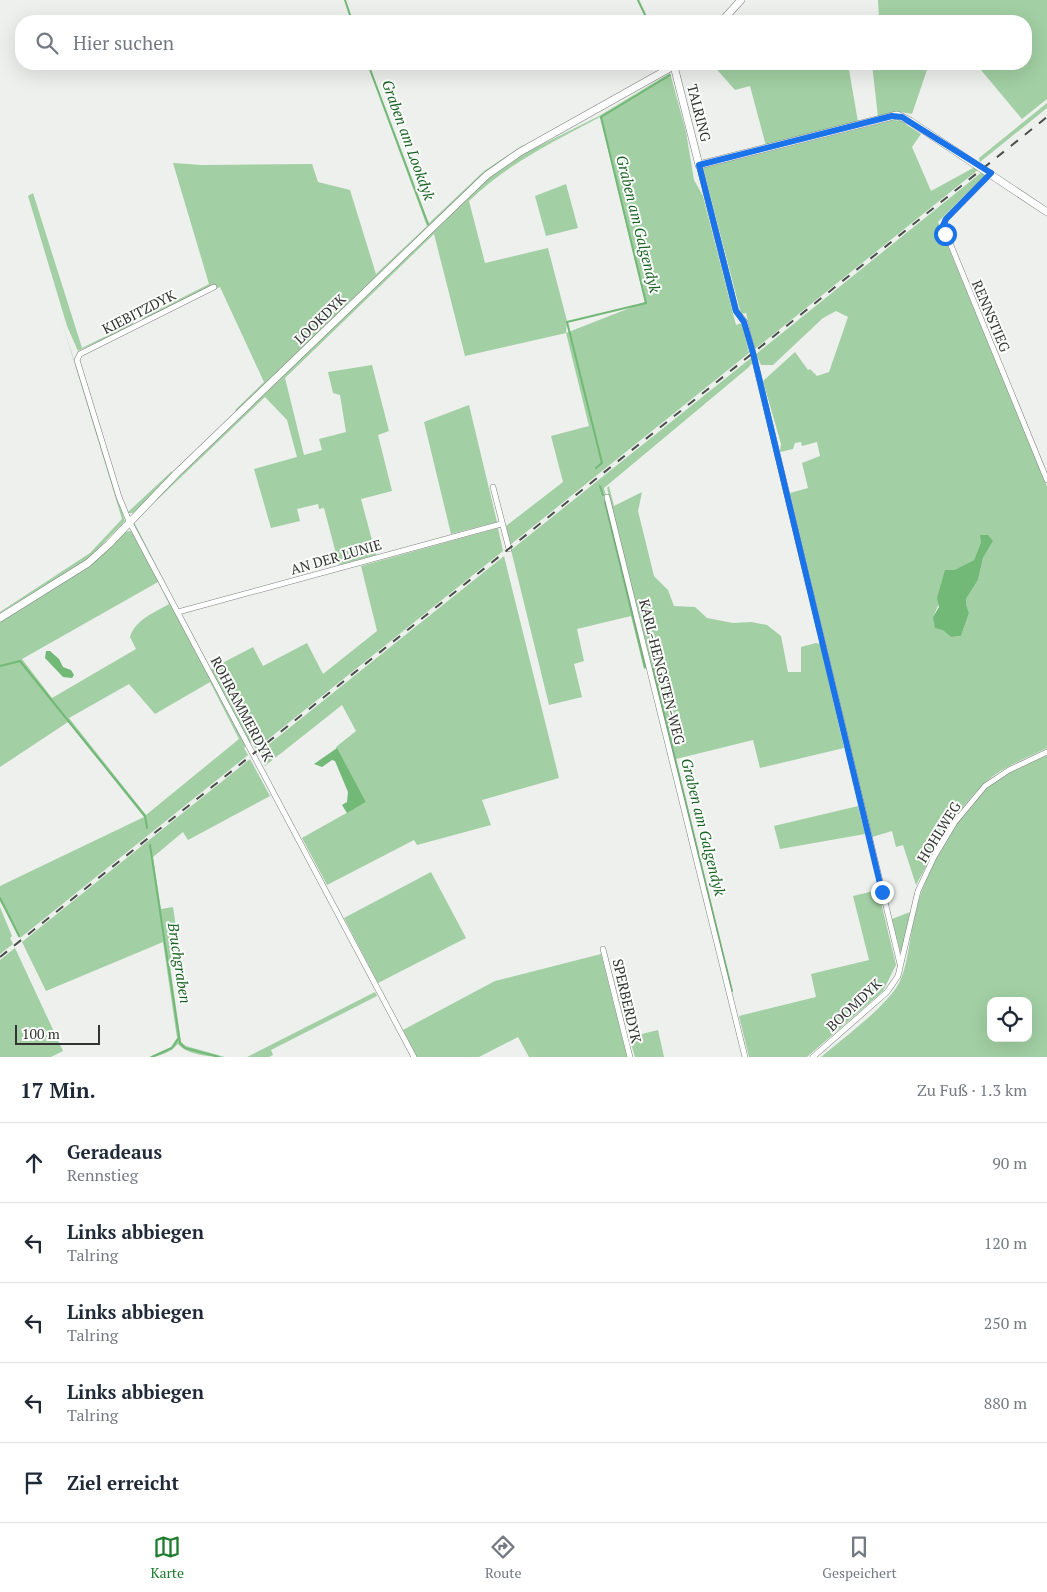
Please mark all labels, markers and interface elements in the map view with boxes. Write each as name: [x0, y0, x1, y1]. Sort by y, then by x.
search box: [15, 15, 1032, 70]
icon: search: [33, 29, 61, 57]
text: Hier suchen: [73, 30, 174, 55]
water label: Graben am Lookdyk: [378, 77, 440, 203]
street label: TALRING: [683, 82, 716, 144]
water label: Graben am Galgendyk: [612, 153, 666, 295]
route start: [934, 223, 957, 246]
street label: RENNSTIEG: [968, 277, 1015, 355]
street label: KIEBITZDYK: [99, 284, 180, 338]
street label: LOOKDYK: [290, 289, 350, 348]
street label: AN DER LUNIE: [288, 534, 384, 579]
street label: KARL-HENGSTEN-WEG: [635, 597, 690, 747]
street label: ROHRAMMERDYK: [207, 653, 279, 765]
water label: Graben am Galgendyk: [677, 756, 731, 898]
street label: HOHLWEG: [912, 797, 965, 866]
route end: [871, 881, 894, 904]
water label: Bruchgraben: [164, 920, 196, 1005]
street label: SPERBERDYK: [609, 957, 647, 1046]
street label: BOOMDYK: [822, 974, 886, 1035]
map controls: [987, 997, 1032, 1042]
button: locate: [987, 997, 1032, 1042]
scale bar: [15, 1022, 100, 1045]
text: 100 m: [22, 1024, 60, 1043]
text: 17 Min.: [20, 1076, 96, 1104]
text: Zu Fuß · 1.3 km: [917, 1079, 1027, 1101]
text: Geradeaus: [67, 1139, 162, 1164]
icon: ahead: [20, 1149, 48, 1177]
text: 90 m: [992, 1152, 1027, 1174]
text: Rennstieg: [67, 1164, 138, 1186]
text: Links abbiegen: [67, 1219, 204, 1244]
icon: left: [20, 1229, 48, 1257]
text: 120 m: [984, 1232, 1027, 1254]
text: Talring: [67, 1244, 118, 1266]
text: Links abbiegen: [67, 1299, 204, 1324]
icon: left: [20, 1309, 48, 1337]
text: 250 m: [984, 1312, 1027, 1334]
text: Talring: [67, 1324, 118, 1346]
text: Links abbiegen: [67, 1379, 204, 1404]
icon: left: [20, 1389, 48, 1417]
text: 880 m: [984, 1392, 1027, 1414]
text: Talring: [67, 1404, 118, 1426]
icon: arrive: [20, 1469, 48, 1497]
text: Ziel erreicht: [67, 1470, 179, 1495]
tab: Karte: [150, 1533, 184, 1582]
tab: Route: [485, 1533, 522, 1582]
tab: Gespeichert: [822, 1533, 897, 1582]

